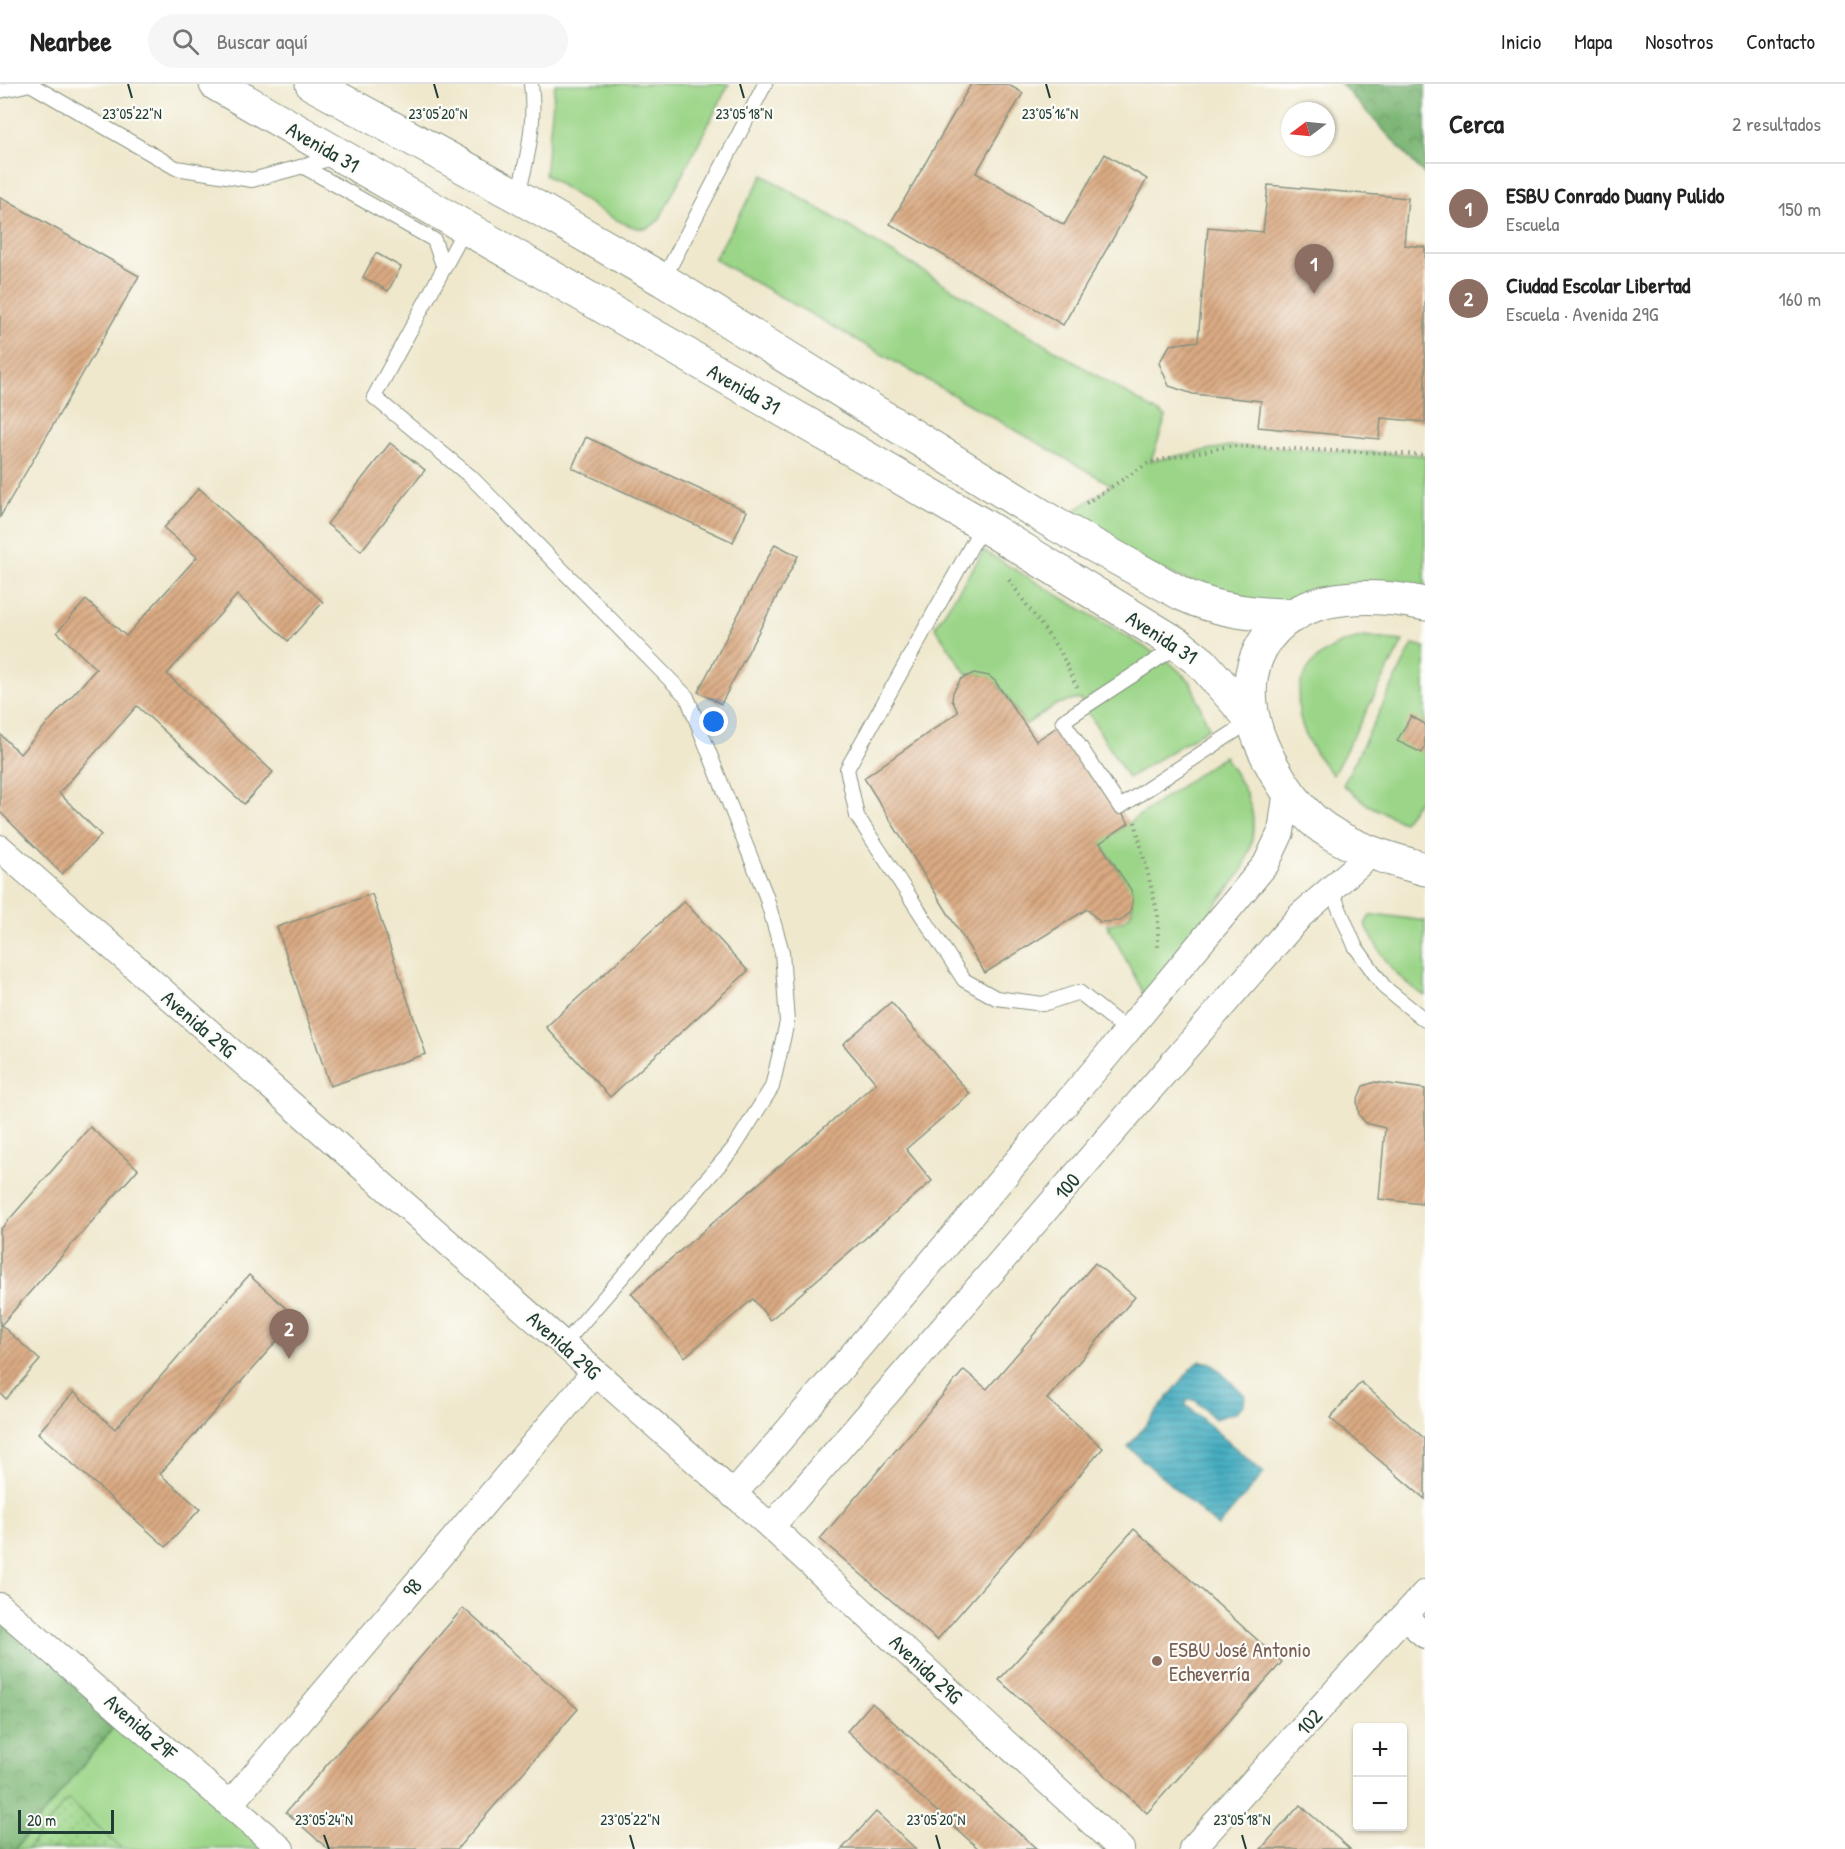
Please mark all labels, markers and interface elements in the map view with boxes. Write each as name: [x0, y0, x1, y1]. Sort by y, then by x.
search box: [148, 14, 568, 68]
text: Nearbee: [30, 22, 112, 60]
icon: search: [169, 25, 202, 58]
text: Buscar aquí: [217, 26, 308, 56]
text: Inicio: [1501, 27, 1541, 56]
text: Mapa: [1574, 27, 1612, 56]
text: Nosotros: [1645, 27, 1713, 56]
text: Contacto: [1746, 27, 1815, 56]
north arrow: [1281, 102, 1335, 156]
text: 23°05'22"N: [102, 103, 162, 124]
text: 23°05'20"N: [408, 103, 468, 124]
text: 23°05'18"N: [715, 103, 773, 124]
text: 23°05'16"N: [1022, 103, 1078, 124]
text: Cerca: [1449, 106, 1504, 141]
text: 2 resultados: [1732, 110, 1821, 137]
street label: Avenida 31: [281, 115, 365, 179]
text: ESBU Conrado Duany Pulido: [1506, 180, 1724, 210]
text: 1: [1465, 195, 1472, 222]
text: 150 m: [1778, 195, 1821, 222]
text: Escuela: [1506, 210, 1559, 237]
pin: 1: [1294, 244, 1334, 294]
text: Ciudad Escolar Libertad: [1506, 270, 1690, 300]
text: 2: [1464, 285, 1473, 312]
text: 160 m: [1779, 285, 1821, 312]
text: Escuela · Avenida 29G: [1506, 300, 1658, 327]
street label: Avenida 31: [702, 357, 786, 421]
street label: Avenida 31: [1121, 603, 1203, 671]
your location: [699, 707, 728, 736]
street label: Avenida 29G: [155, 984, 243, 1064]
street label: 100: [1047, 1167, 1087, 1205]
street label: Avenida 29G: [521, 1304, 607, 1386]
pin: 2: [270, 1310, 308, 1359]
street label: 98: [395, 1572, 429, 1604]
street label: Avenida 29G: [883, 1628, 969, 1710]
place label: ESBU José Antonio Echeverría: [1169, 1635, 1311, 1688]
marker: ESBU José Antonio Echeverría: [1150, 1654, 1164, 1668]
street label: Avenida 29F: [98, 1687, 185, 1767]
street label: 102: [1289, 1702, 1329, 1742]
map controls: [1353, 1723, 1407, 1831]
button: +: [1353, 1723, 1407, 1777]
button: −: [1353, 1777, 1407, 1831]
scale bar: [18, 1807, 114, 1834]
text: 20 m: [27, 1809, 56, 1831]
text: 23°05'24"N: [295, 1809, 353, 1830]
text: 23°05'22"N: [600, 1809, 660, 1830]
text: 23°05'20"N: [906, 1809, 966, 1830]
text: 23°05'18"N: [1213, 1809, 1271, 1830]

